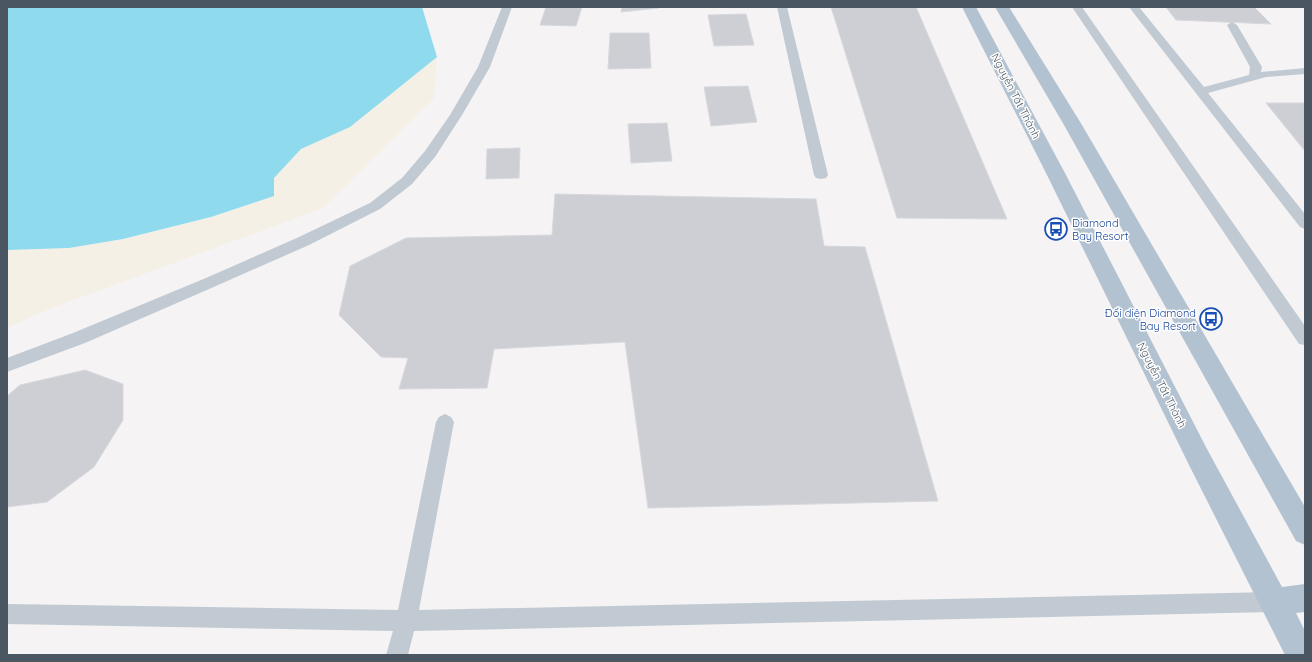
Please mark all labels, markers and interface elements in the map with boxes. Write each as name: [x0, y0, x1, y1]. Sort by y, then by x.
street label: Nguyễn Tất Thành: [988, 51, 1044, 141]
bus stop icon: Diamond Bay Resort: [1043, 216, 1069, 242]
place label: Diamond Bay Resort: [1072, 216, 1129, 243]
place label: Đối diện Diamond Bay Resort: [1105, 306, 1196, 333]
bus stop icon: Đối diện Diamond Bay Resort: [1198, 306, 1224, 332]
street label: Nguyễn Tất Thành: [1134, 340, 1190, 430]

